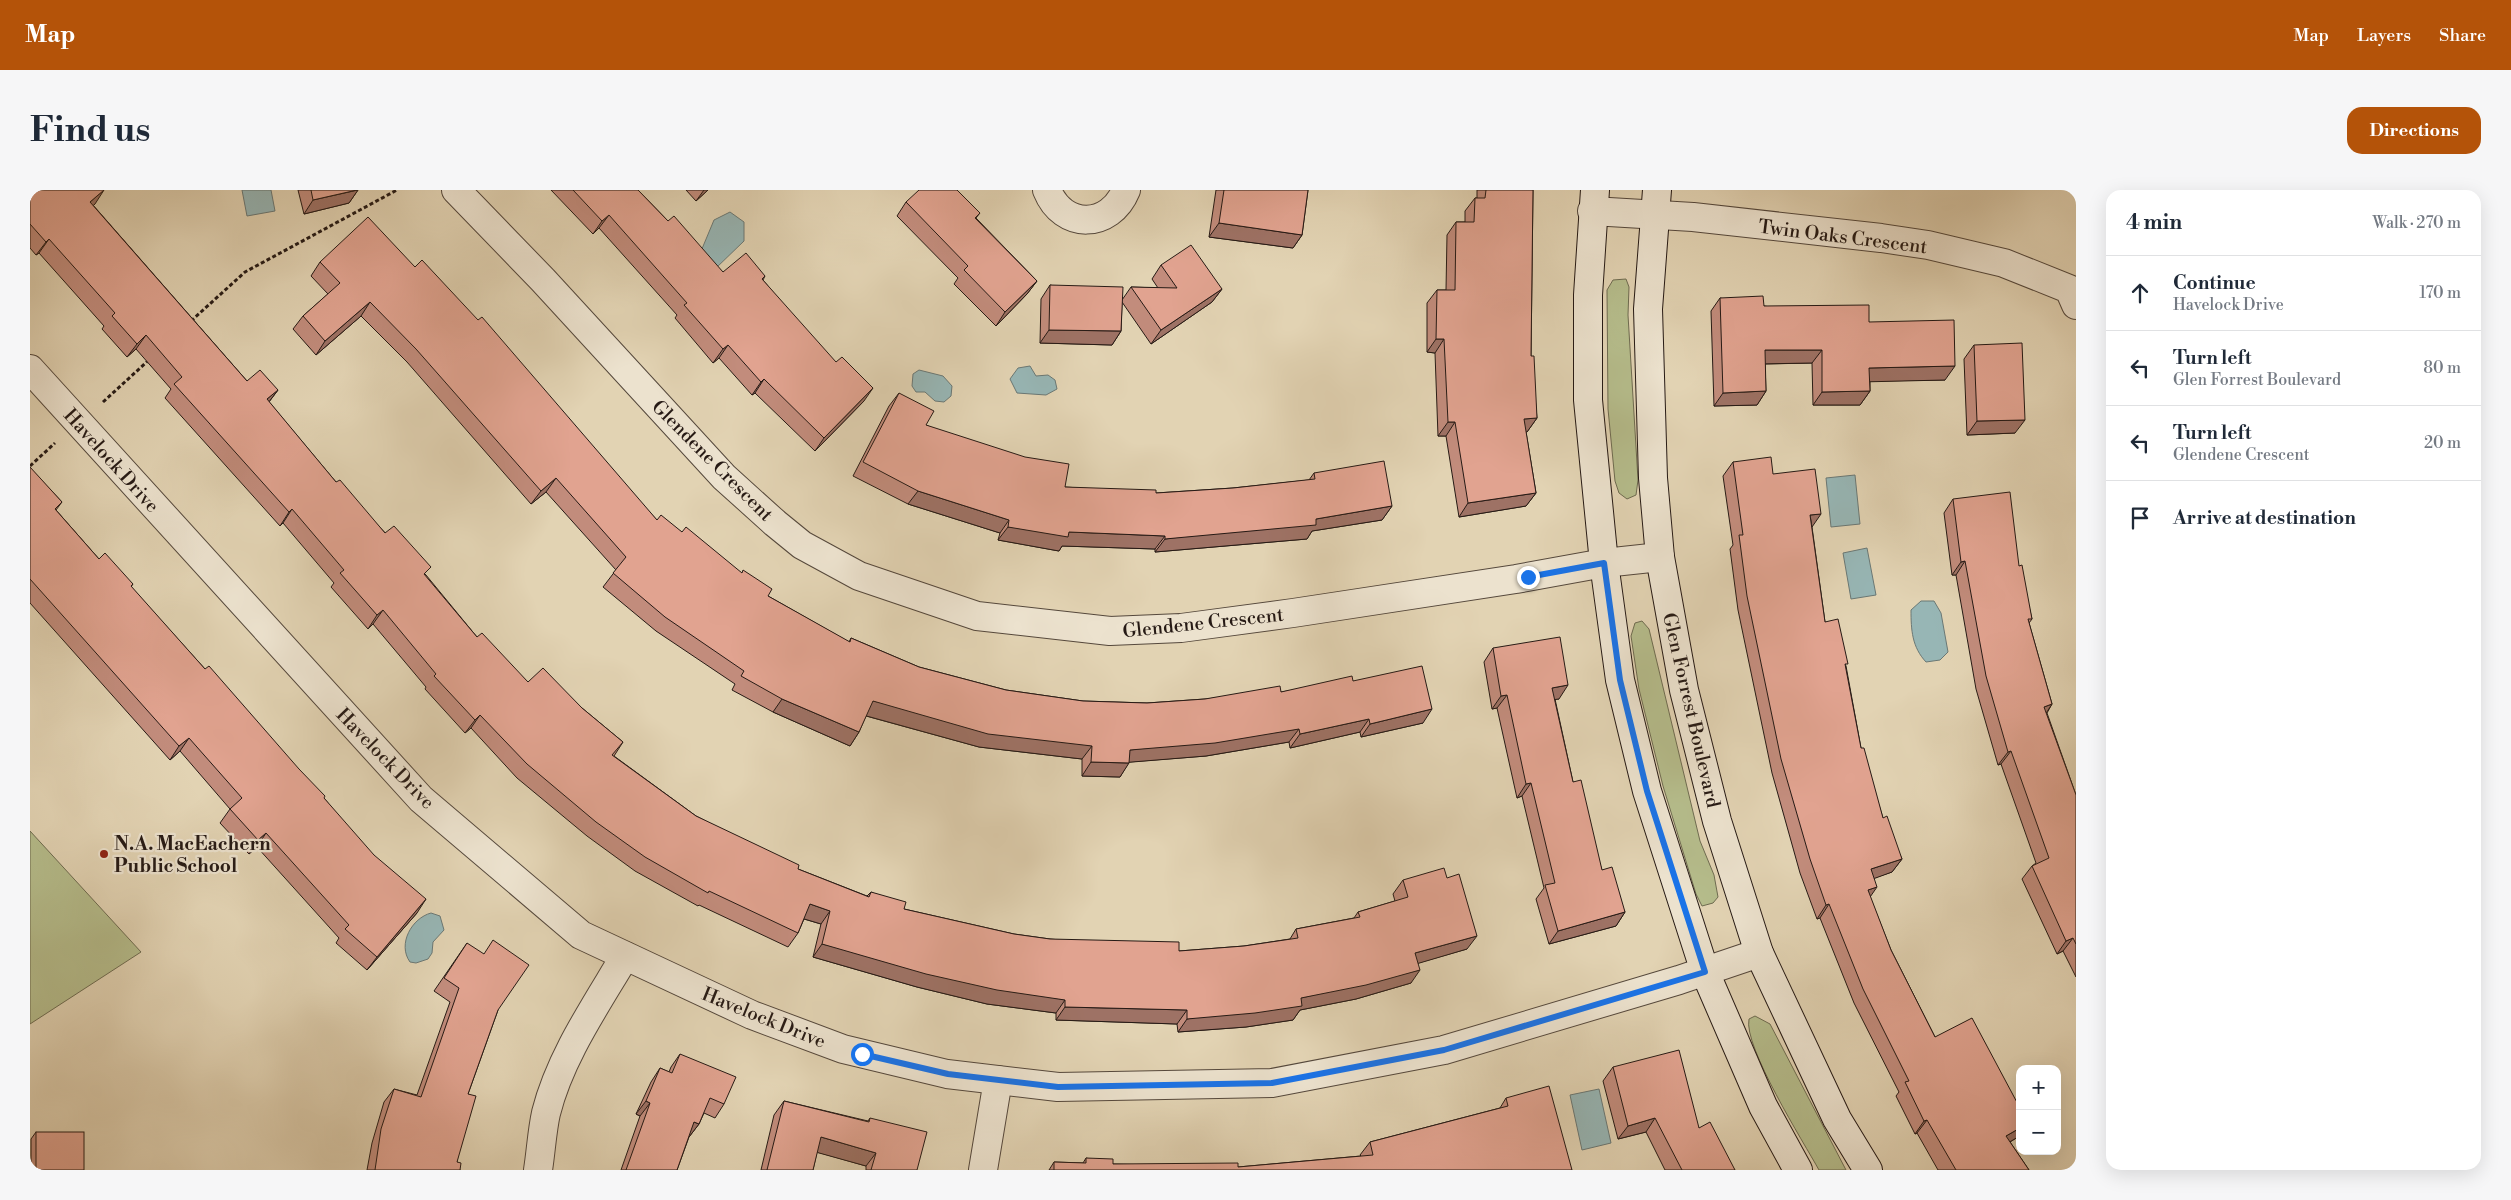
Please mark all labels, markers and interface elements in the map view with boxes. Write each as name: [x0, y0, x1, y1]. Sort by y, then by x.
text: Map: [25, 20, 75, 50]
text: Map: [2294, 24, 2329, 47]
text: Layers: [2357, 24, 2411, 47]
text: Share: [2439, 24, 2486, 47]
button: Directions: [2347, 107, 2481, 154]
text: Find us: [30, 109, 150, 152]
text: 4 min: [2126, 210, 2182, 236]
text: Walk · 270 m: [2372, 213, 2461, 233]
street label: Twin Oaks Crescent: [1757, 215, 1929, 259]
text: Continue: [2173, 271, 2256, 295]
icon: ahead: [2126, 279, 2154, 307]
text: 170 m: [2419, 283, 2461, 303]
text: Havelock Drive: [2173, 295, 2284, 315]
text: Turn left: [2173, 346, 2252, 370]
icon: left: [2126, 354, 2154, 382]
text: 80 m: [2423, 358, 2461, 378]
text: Glen Forrest Boulevard: [2173, 370, 2341, 390]
street label: Glendene Crescent: [647, 395, 778, 527]
street label: Havelock Drive: [58, 404, 164, 518]
text: Turn left: [2173, 421, 2252, 445]
icon: left: [2126, 429, 2154, 457]
text: 20 m: [2424, 433, 2461, 453]
text: Glendene Crescent: [2173, 445, 2309, 465]
icon: arrive: [2126, 504, 2154, 532]
text: Arrive at destination: [2173, 506, 2356, 530]
route end: [1517, 566, 1540, 589]
street label: Glendene Crescent: [1121, 603, 1285, 643]
street label: Glen Forrest Boulevard: [1657, 610, 1725, 810]
street label: Havelock Drive: [331, 703, 440, 814]
place label: N.A. MacEachern Public School: [114, 832, 271, 878]
marker: N.A. MacEachern Public School: [98, 848, 110, 860]
street label: Havelock Drive: [698, 982, 829, 1054]
route start: [851, 1043, 874, 1066]
map controls: [2016, 1065, 2061, 1155]
button: +: [2016, 1065, 2061, 1110]
button: −: [2016, 1110, 2061, 1155]

